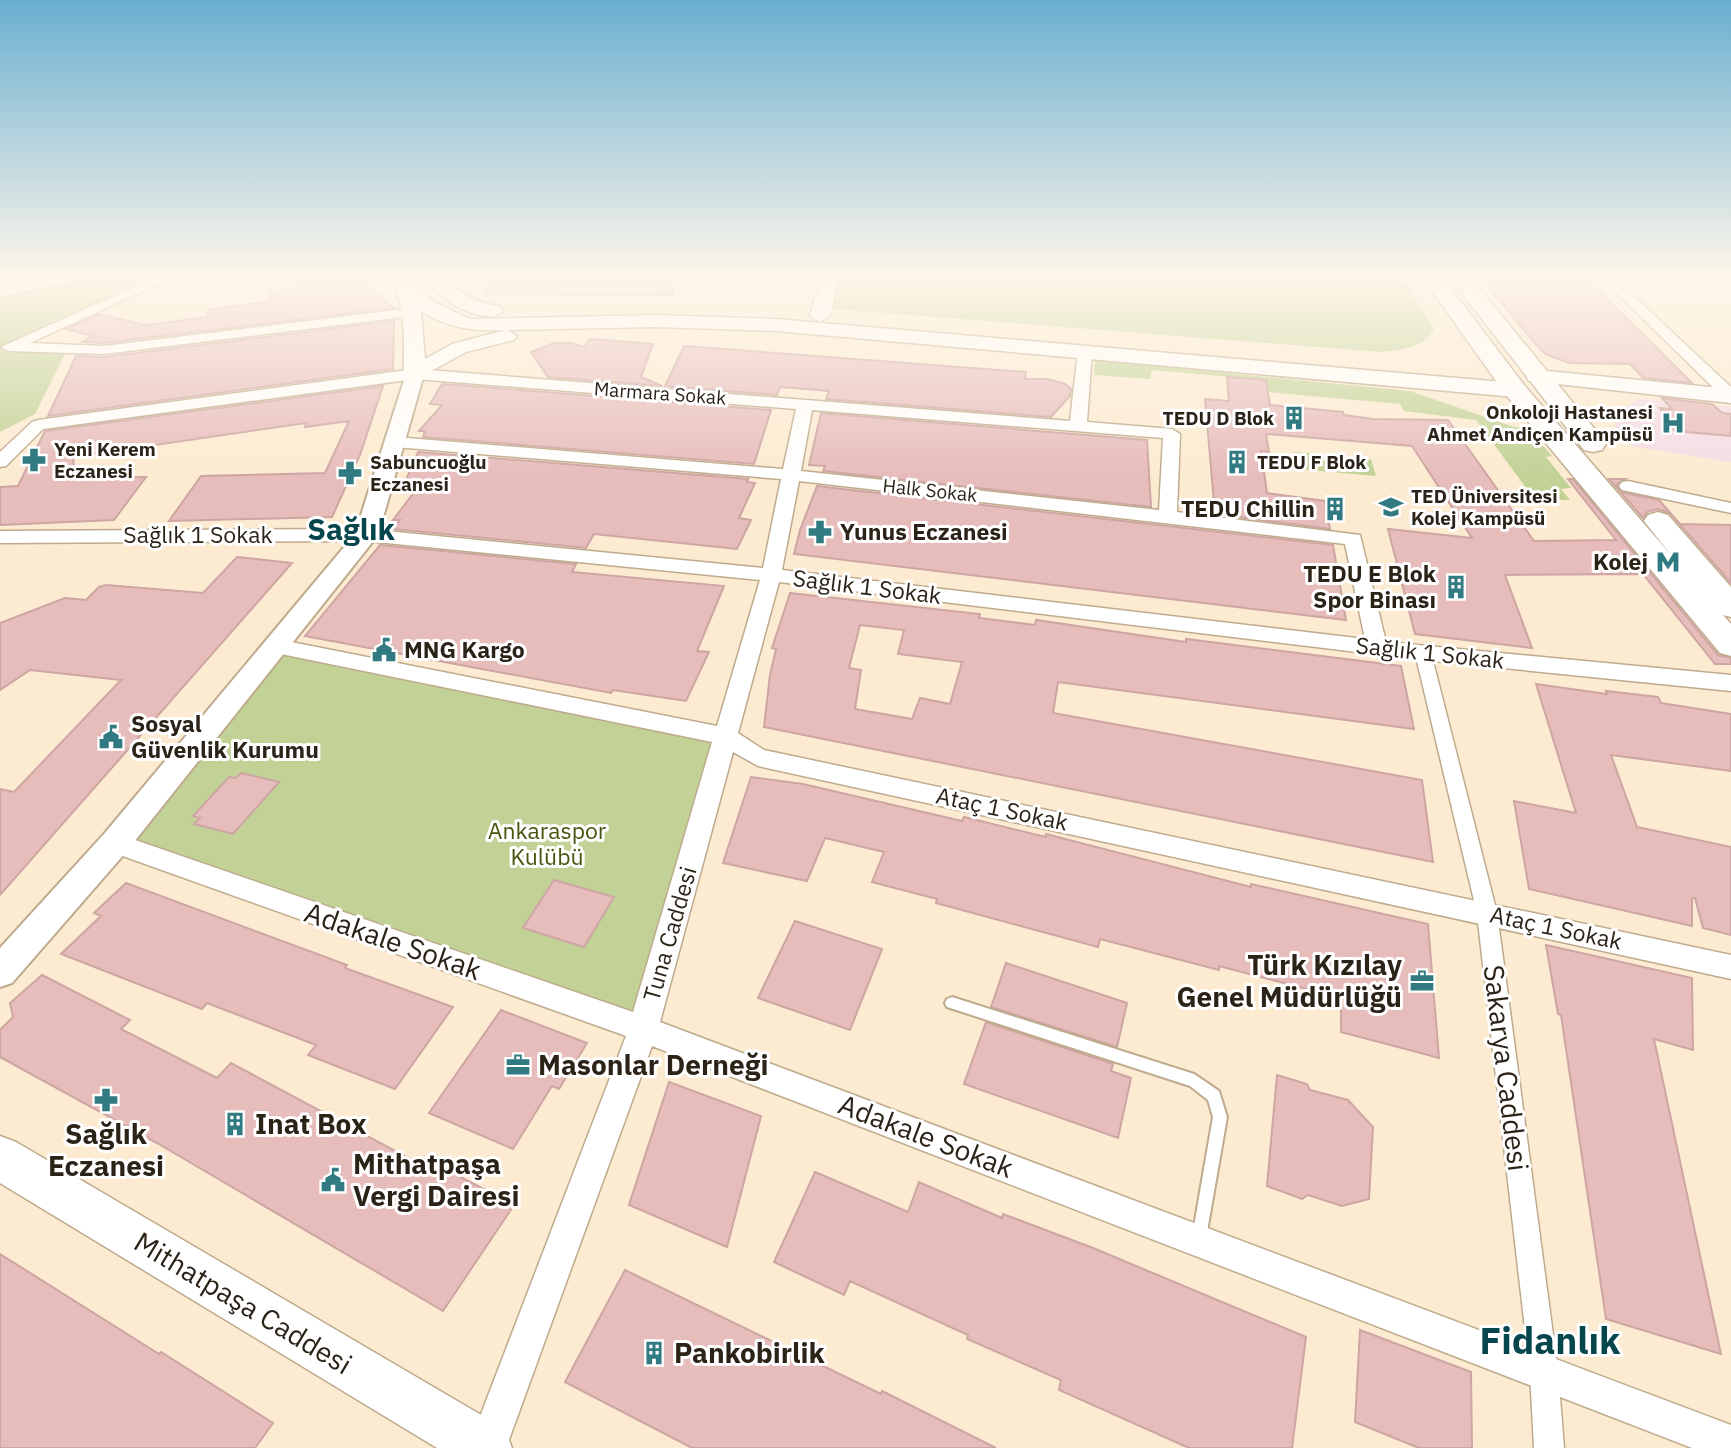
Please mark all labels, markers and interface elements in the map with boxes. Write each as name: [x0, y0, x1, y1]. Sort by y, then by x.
street label: Marmara Sokak: [593, 376, 727, 410]
place label: Onkoloji Hastanesi Ahmet Andiçen Kampüsü: [1427, 400, 1653, 446]
building icon: TEDU D Blok: [1280, 404, 1308, 432]
place label: TEDU D Blok: [1163, 406, 1274, 430]
hospital icon: Onkoloji Hastanesi Ahmet Andiçen Kampüsü: [1659, 409, 1687, 437]
place label: Yeni Kerem Eczanesi: [54, 437, 156, 483]
pharmacy icon: Yeni Kerem Eczanesi: [20, 446, 48, 474]
building icon: TEDU F Blok: [1223, 448, 1251, 476]
place label: Sabuncuoğlu Eczanesi: [370, 450, 487, 496]
place label: TEDU F Blok: [1257, 450, 1366, 474]
pharmacy icon: Sabuncuoğlu Eczanesi: [336, 459, 364, 487]
street label: Halk Sokak: [881, 473, 979, 507]
place label: TED Üniversitesi Kolej Kampüsü: [1411, 484, 1558, 530]
place label: TEDU Chillin: [1181, 493, 1315, 523]
school or university icon: TED Üniversitesi Kolej Kampüsü: [1377, 493, 1405, 521]
building icon: TEDU Chillin: [1321, 495, 1349, 523]
district label: Sağlık: [307, 509, 395, 548]
place label: Yunus Eczanesi: [840, 516, 1008, 546]
pharmacy icon: Yunus Eczanesi: [806, 518, 834, 546]
street label: Sağlık 1 Sokak: [123, 519, 273, 549]
place label: Kolej: [1593, 546, 1648, 576]
metro station icon: Kolej: [1654, 548, 1682, 576]
place label: TEDU E Blok Spor Binası: [1303, 558, 1437, 614]
street label: Sağlık 1 Sokak: [791, 562, 943, 610]
building icon: TEDU E Blok Spor Binası: [1442, 573, 1470, 601]
street label: Sağlık 1 Sokak: [1354, 629, 1506, 675]
place label: MNG Kargo: [404, 634, 525, 664]
public building icon: MNG Kargo: [370, 636, 398, 664]
place label: Sosyal Güvenlik Kurumu: [131, 708, 319, 764]
public building icon: Sosyal Güvenlik Kurumu: [97, 723, 125, 751]
street label: Ataç 1 Sokak: [934, 779, 1071, 837]
park label: Ankaraspor Kulübü: [488, 815, 607, 871]
street label: Tuna Caddesi: [636, 863, 703, 1005]
street label: Adakale Sokak: [300, 893, 487, 988]
street label: Ataç 1 Sokak: [1488, 898, 1625, 956]
place label: Türk Kızılay Genel Müdürlüğü: [1176, 946, 1402, 1015]
street label: Sakarya Caddesi: [1476, 963, 1537, 1173]
office icon: Türk Kızılay Genel Müdürlüğü: [1408, 967, 1436, 995]
place label: Masonlar Derneği: [538, 1046, 769, 1083]
office icon: Masonlar Derneği: [504, 1051, 532, 1079]
street label: Adakale Sokak: [833, 1085, 1019, 1186]
pharmacy icon: Sağlık Eczanesi: [92, 1086, 120, 1114]
place label: Inat Box: [255, 1105, 367, 1142]
building icon: Inat Box: [221, 1110, 249, 1138]
place label: Sağlık Eczanesi: [48, 1115, 164, 1184]
place label: Mithatpaşa Vergi Dairesi: [353, 1145, 519, 1214]
public building icon: Mithatpaşa Vergi Dairesi: [319, 1166, 347, 1194]
street label: Mithatpaşa Caddesi: [128, 1223, 359, 1382]
district label: Fidanlık: [1480, 1316, 1621, 1364]
place label: Pankobirlik: [674, 1334, 826, 1371]
building icon: Pankobirlik: [640, 1339, 668, 1367]

